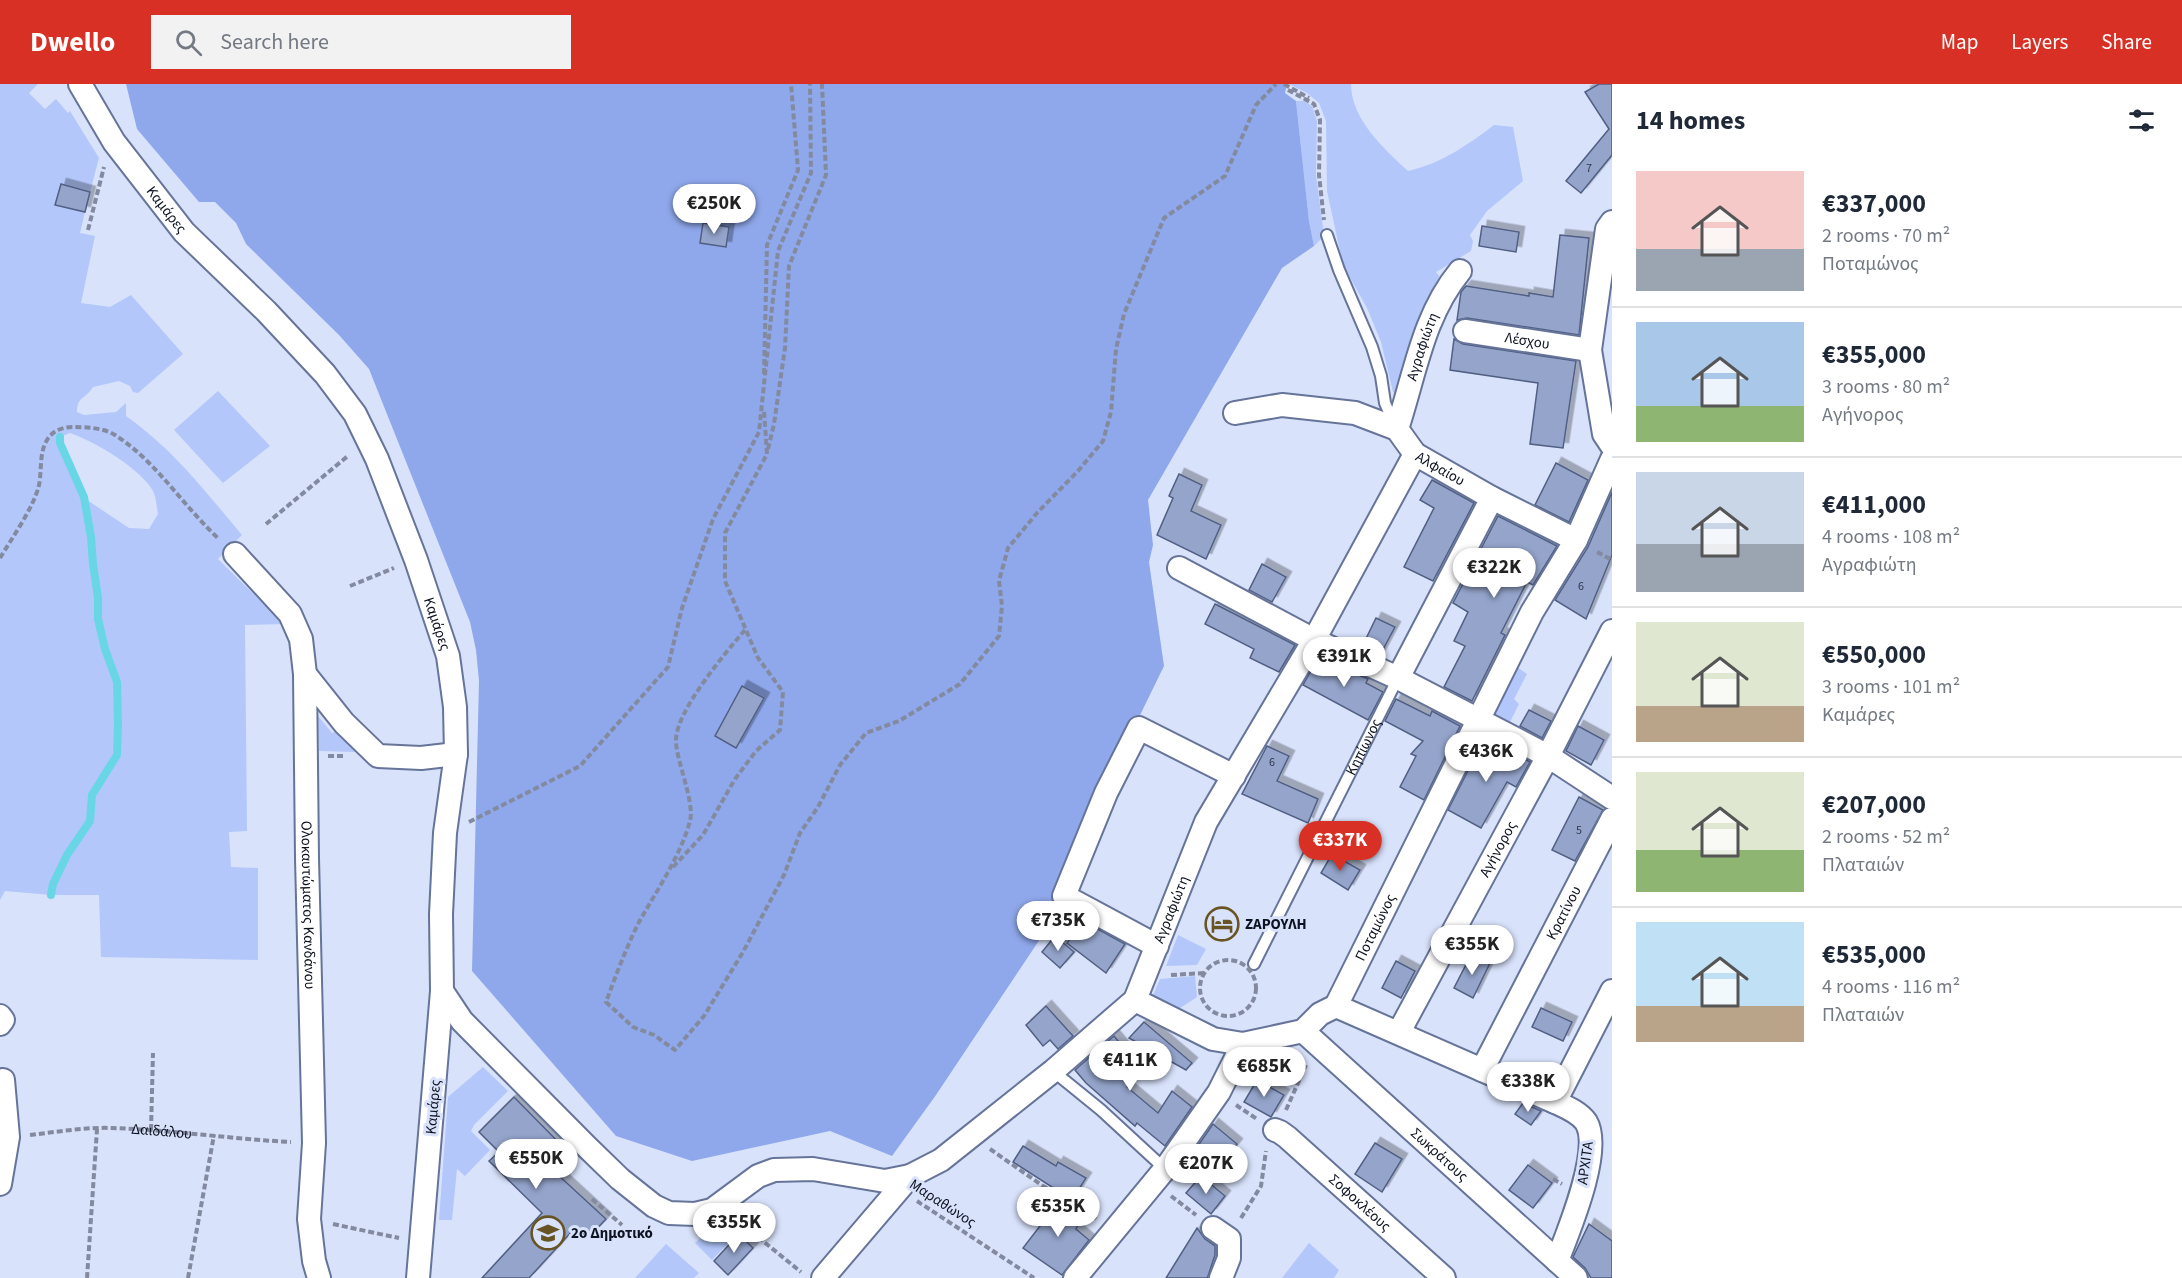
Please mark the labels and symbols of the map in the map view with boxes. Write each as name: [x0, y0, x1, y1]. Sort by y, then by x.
house number: 7: [1586, 160, 1592, 177]
street label: Καμάρες: [141, 182, 192, 239]
pin: €250K: [672, 184, 756, 235]
street label: Αγραφιώτη: [1402, 309, 1444, 383]
street label: Λέσχου: [1503, 327, 1551, 355]
street label: Αλφαίου: [1412, 446, 1469, 491]
pin: €322K: [1452, 548, 1536, 599]
house number: 6: [1578, 578, 1584, 595]
street label: Καμάρες: [418, 595, 456, 654]
pin: €391K: [1302, 637, 1386, 688]
street label: Κηπίωνος: [1341, 715, 1387, 779]
pin: €436K: [1444, 732, 1528, 783]
house number: 6: [1269, 754, 1275, 771]
street label: Αγήνορος: [1474, 817, 1522, 881]
street label: Ολοκαυτώματος Κανδάνου: [296, 821, 320, 990]
pin: €337K: [1298, 821, 1382, 872]
house number: 5: [1576, 822, 1582, 839]
street label: Αγραφιώτη: [1149, 873, 1195, 946]
street label: Κρατίνου: [1541, 882, 1587, 944]
street label: Ποταμώνος: [1350, 890, 1401, 965]
pin: €735K: [1016, 901, 1100, 952]
hotel icon: ΖΑΡΟΥΛΗ: [1204, 906, 1240, 942]
place label: ΖΑΡΟΥΛΗ: [1245, 914, 1307, 935]
pin: €355K: [1430, 925, 1514, 976]
pin: €411K: [1088, 1041, 1172, 1092]
pin: €685K: [1222, 1047, 1306, 1098]
pin: €338K: [1486, 1062, 1570, 1113]
street label: Καμάρες: [421, 1078, 446, 1135]
street label: Δαιδάλου: [131, 1119, 193, 1145]
street label: Σωκράτους: [1406, 1123, 1473, 1187]
pin: €550K: [494, 1139, 578, 1190]
street label: ΑΡΧΙΤΑ: [1572, 1139, 1599, 1186]
pin: €207K: [1164, 1144, 1248, 1195]
street label: Σοφοκλέους: [1324, 1169, 1396, 1237]
street label: Μαραθώνος: [905, 1174, 981, 1233]
pin: €535K: [1016, 1187, 1100, 1238]
pin: €355K: [692, 1203, 776, 1254]
school or university icon: 2ο Δημοτικό: [530, 1215, 566, 1251]
place label: 2ο Δημοτικό: [571, 1223, 653, 1244]

